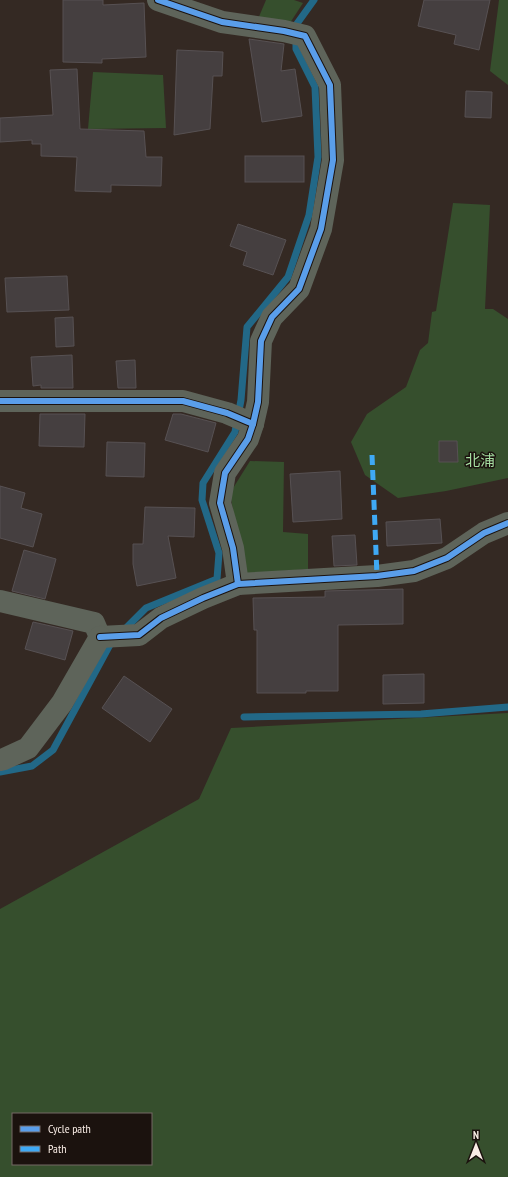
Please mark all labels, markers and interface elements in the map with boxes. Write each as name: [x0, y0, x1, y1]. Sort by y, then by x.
district label: 北浦: [465, 451, 495, 470]
legend: [12, 1113, 152, 1165]
text: Cycle path: [48, 1121, 91, 1136]
north arrow: [456, 1125, 496, 1165]
text: N: [473, 1128, 479, 1142]
text: Path: [48, 1141, 66, 1156]

